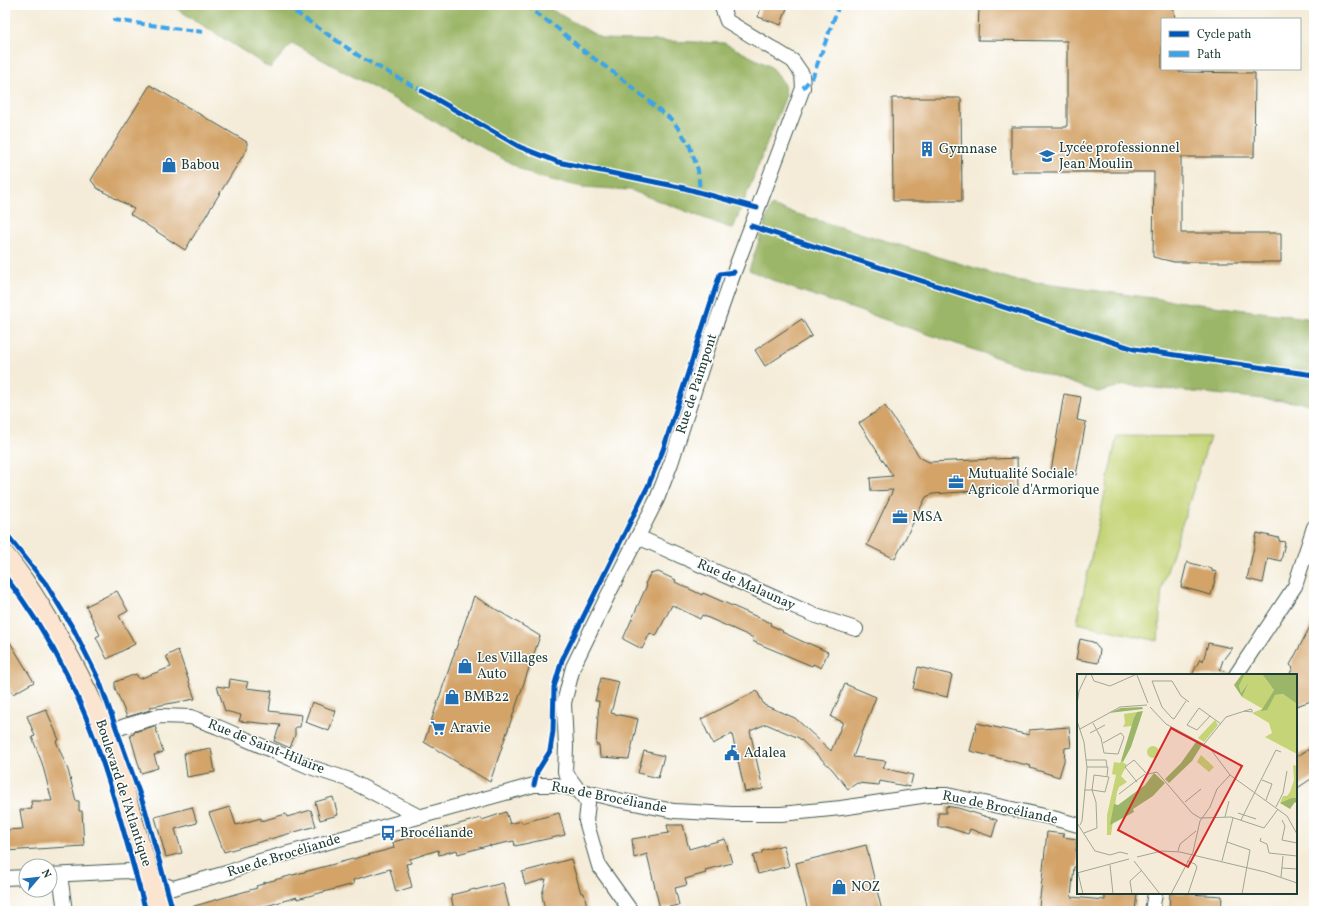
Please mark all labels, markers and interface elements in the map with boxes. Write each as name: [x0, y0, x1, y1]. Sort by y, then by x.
legend: [1161, 18, 1301, 70]
text: Cycle path: [1197, 27, 1252, 43]
text: Path: [1197, 47, 1221, 63]
place label: Lycée professionnel Jean Moulin: [1059, 139, 1180, 174]
building icon: Gymnase: [918, 140, 936, 158]
place label: Gymnase: [939, 140, 998, 159]
school or university icon: Lycée professionnel Jean Moulin: [1038, 147, 1056, 165]
shop icon: Babou: [160, 156, 178, 174]
place label: Babou: [181, 156, 220, 175]
street label: Rue de Paimpont: [672, 331, 722, 437]
place label: Mutualité Sociale Agricole d'Armorique: [968, 465, 1100, 500]
office icon: Mutualité Sociale Agricole d'Armorique: [947, 473, 965, 491]
office icon: MSA: [891, 508, 909, 526]
place label: MSA: [912, 508, 943, 527]
street label: Rue de Malaunay: [694, 555, 799, 615]
place label: Les Villages Auto: [477, 649, 548, 684]
shop icon: Les Villages Auto: [456, 657, 474, 675]
inset map: [1077, 674, 1297, 894]
shop icon: BMB22: [443, 688, 461, 706]
place label: BMB22: [464, 688, 509, 707]
street label: Rue de Saint-Hilaire: [205, 715, 327, 779]
street label: Boulevard de l'Atlantique: [90, 717, 156, 869]
supermarket icon: Aravie: [429, 719, 447, 737]
place label: Aravie: [450, 719, 491, 738]
public building icon: Adalea: [723, 744, 741, 762]
place label: Adalea: [744, 744, 786, 763]
street label: Rue de Brocéliande: [550, 777, 669, 819]
street label: Rue de Brocéliande: [941, 786, 1060, 830]
bus stop icon: Brocéliande: [379, 824, 397, 842]
place label: Brocéliande: [400, 824, 474, 843]
street label: Rue de Brocéliande: [225, 830, 343, 882]
north arrow: [18, 858, 58, 898]
text: N: [37, 867, 54, 881]
shop icon: NOZ: [830, 878, 848, 896]
place label: NOZ: [851, 878, 880, 897]

